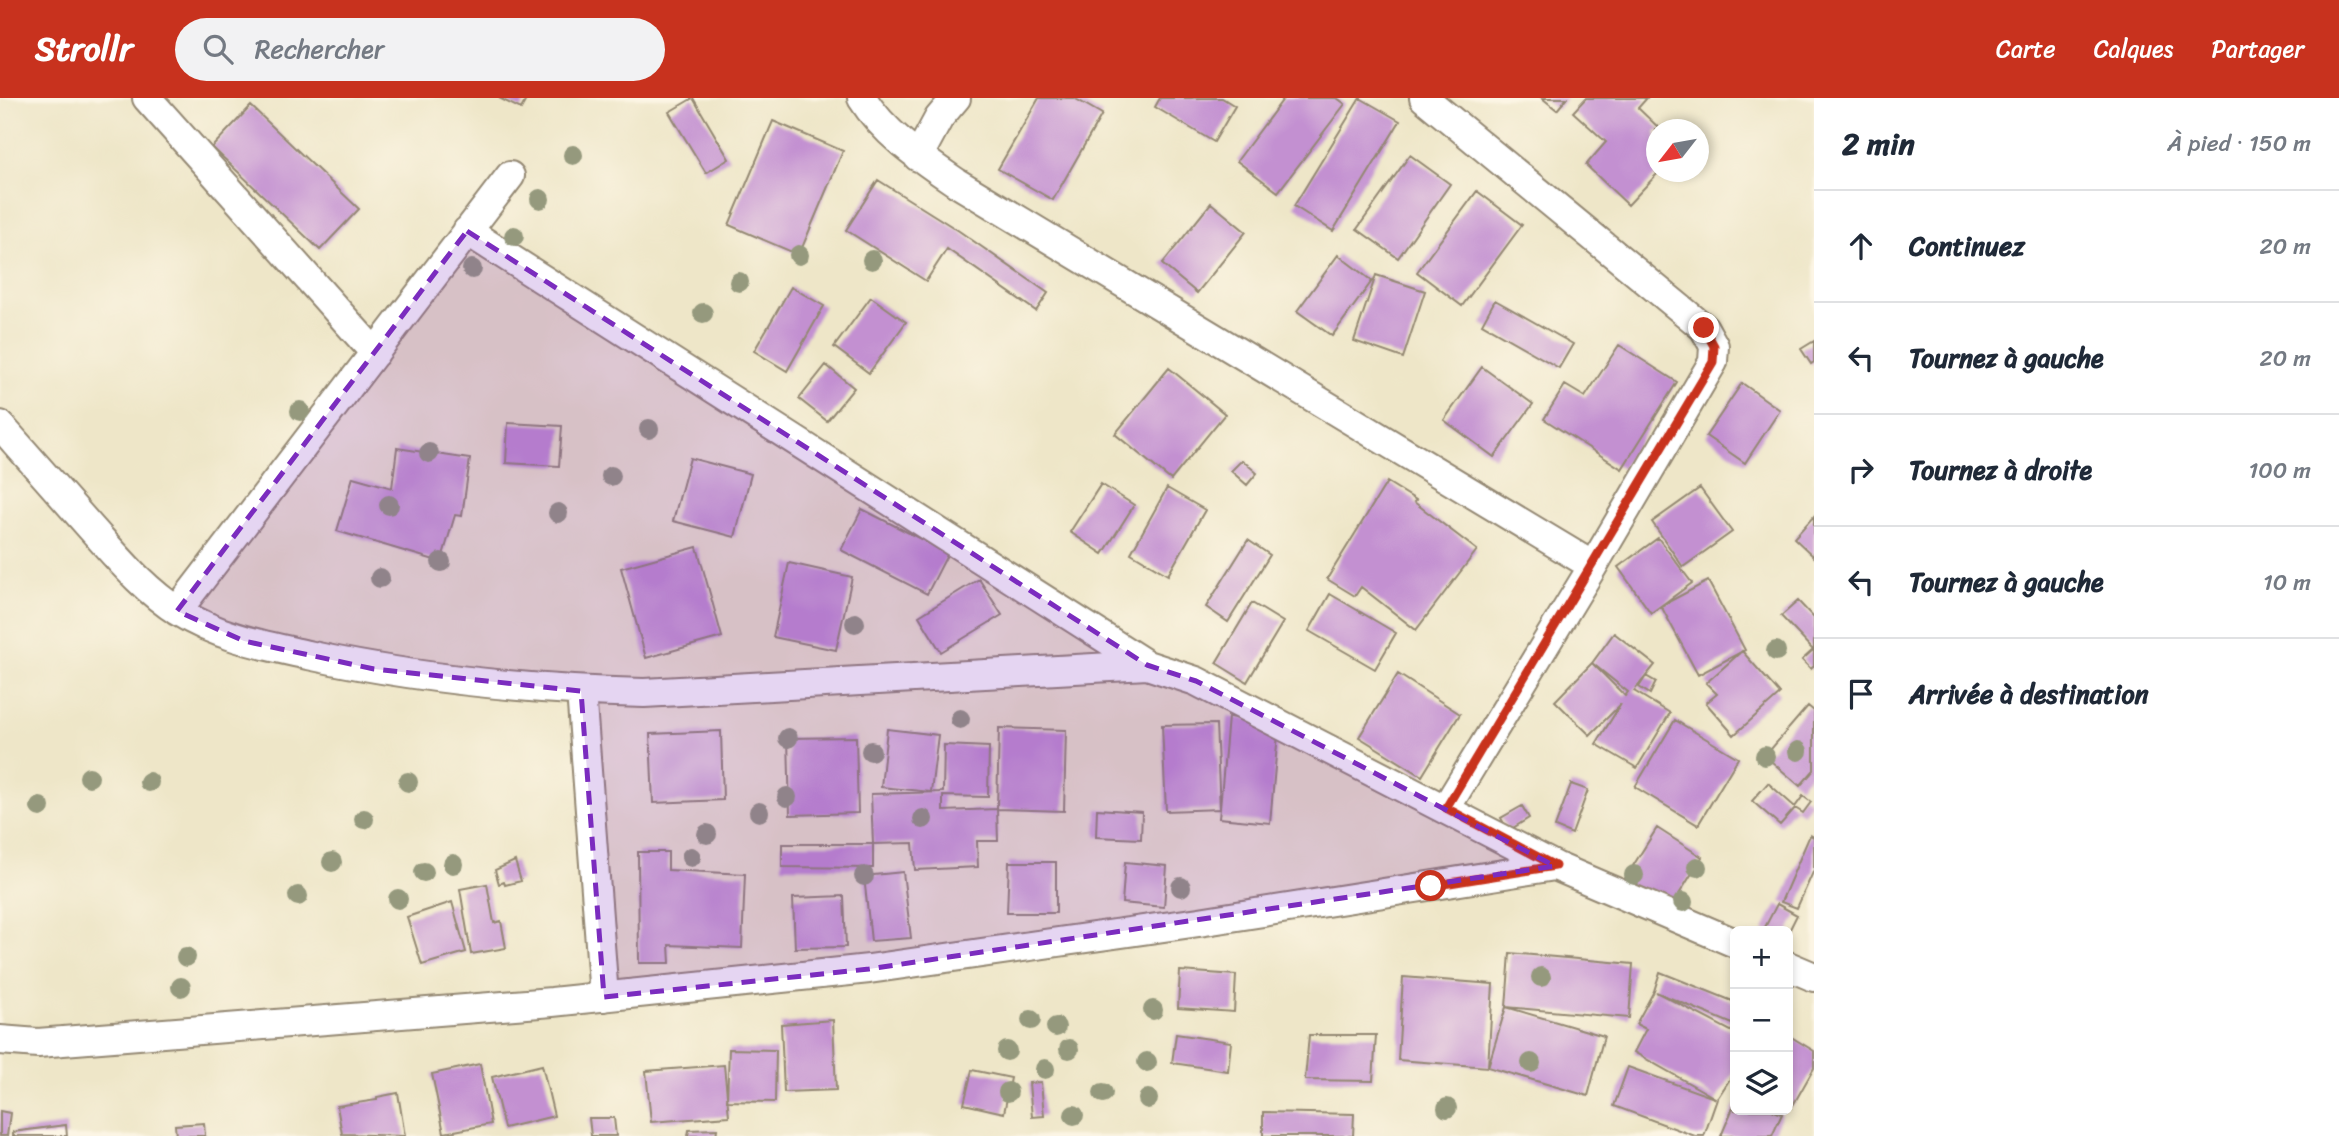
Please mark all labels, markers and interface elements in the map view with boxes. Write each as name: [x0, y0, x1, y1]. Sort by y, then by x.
search box: [175, 18, 665, 81]
text: Strollr: [35, 20, 133, 78]
text: Rechercher: [255, 26, 384, 72]
text: Carte: [1996, 28, 2056, 70]
text: Calques: [2094, 28, 2173, 70]
text: Partager: [2211, 28, 2304, 70]
icon: search: [199, 30, 237, 68]
text: 2 min: [1842, 117, 1915, 171]
north arrow: [1646, 119, 1709, 182]
text: À pied · 150 m: [2167, 123, 2311, 164]
text: Continuez: [1909, 223, 2025, 269]
text: 20 m: [2260, 226, 2311, 267]
icon: ahead: [1842, 227, 1880, 265]
route end: [1688, 312, 1719, 343]
text: Tournez à gauche: [1909, 335, 2104, 381]
text: 20 m: [2260, 338, 2311, 379]
icon: left: [1842, 339, 1880, 377]
text: Tournez à droite: [1909, 447, 2092, 493]
text: 100 m: [2248, 450, 2311, 491]
icon: right: [1842, 451, 1880, 489]
text: Tournez à gauche: [1909, 559, 2104, 605]
text: 10 m: [2263, 562, 2311, 603]
icon: left: [1842, 563, 1880, 601]
text: Arrivée à destination: [1909, 671, 2149, 717]
icon: arrive: [1842, 675, 1880, 713]
route start: [1415, 870, 1446, 901]
map controls: [1730, 926, 1793, 1115]
button: +: [1730, 926, 1793, 989]
button: −: [1730, 989, 1793, 1052]
button: layers: [1730, 1052, 1793, 1115]

